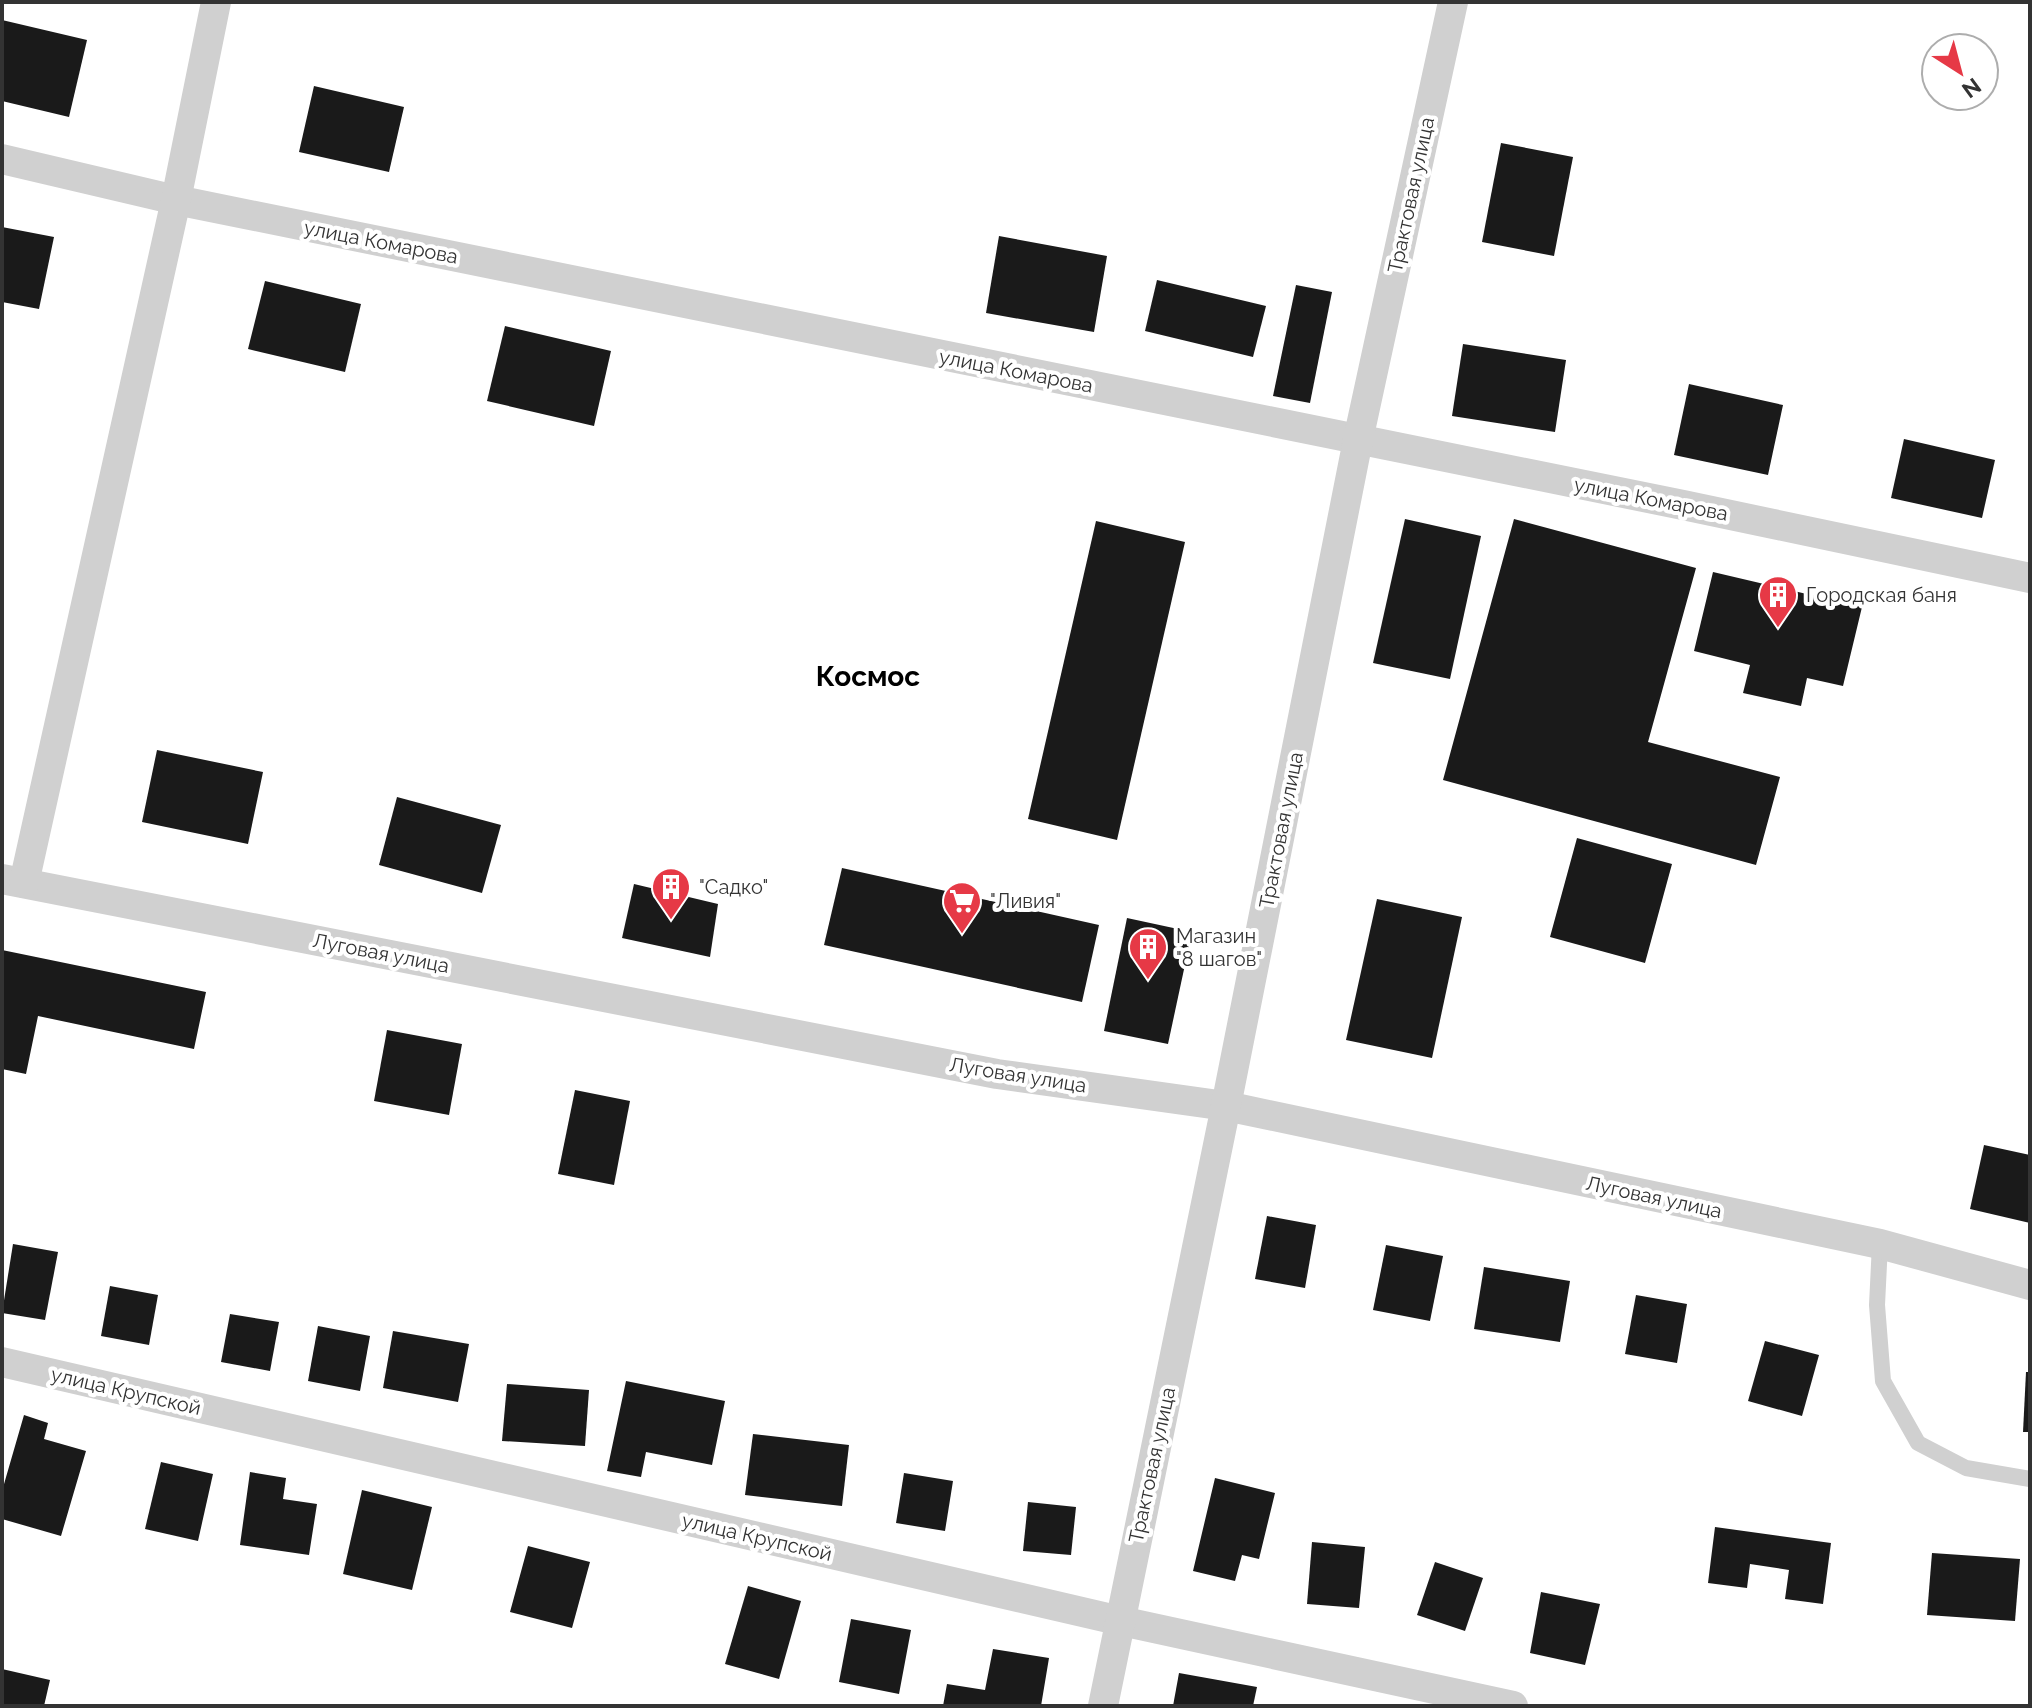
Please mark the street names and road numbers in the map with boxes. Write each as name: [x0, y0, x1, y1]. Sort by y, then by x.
street label: Трактовая улица: [1383, 115, 1439, 275]
street label: улица Комарова: [302, 215, 460, 269]
street label: улица Комарова: [937, 344, 1095, 398]
street label: улица Комарова: [1572, 472, 1730, 526]
street label: Трактовая улица: [1254, 750, 1308, 910]
street label: Луговая улица: [311, 928, 451, 978]
street label: Луговая улица: [948, 1052, 1088, 1098]
street label: Луговая улица: [1584, 1171, 1724, 1223]
street label: улица Крупской: [49, 1362, 203, 1420]
street label: Трактовая улица: [1124, 1385, 1180, 1545]
street label: улица Крупской: [680, 1508, 834, 1566]

